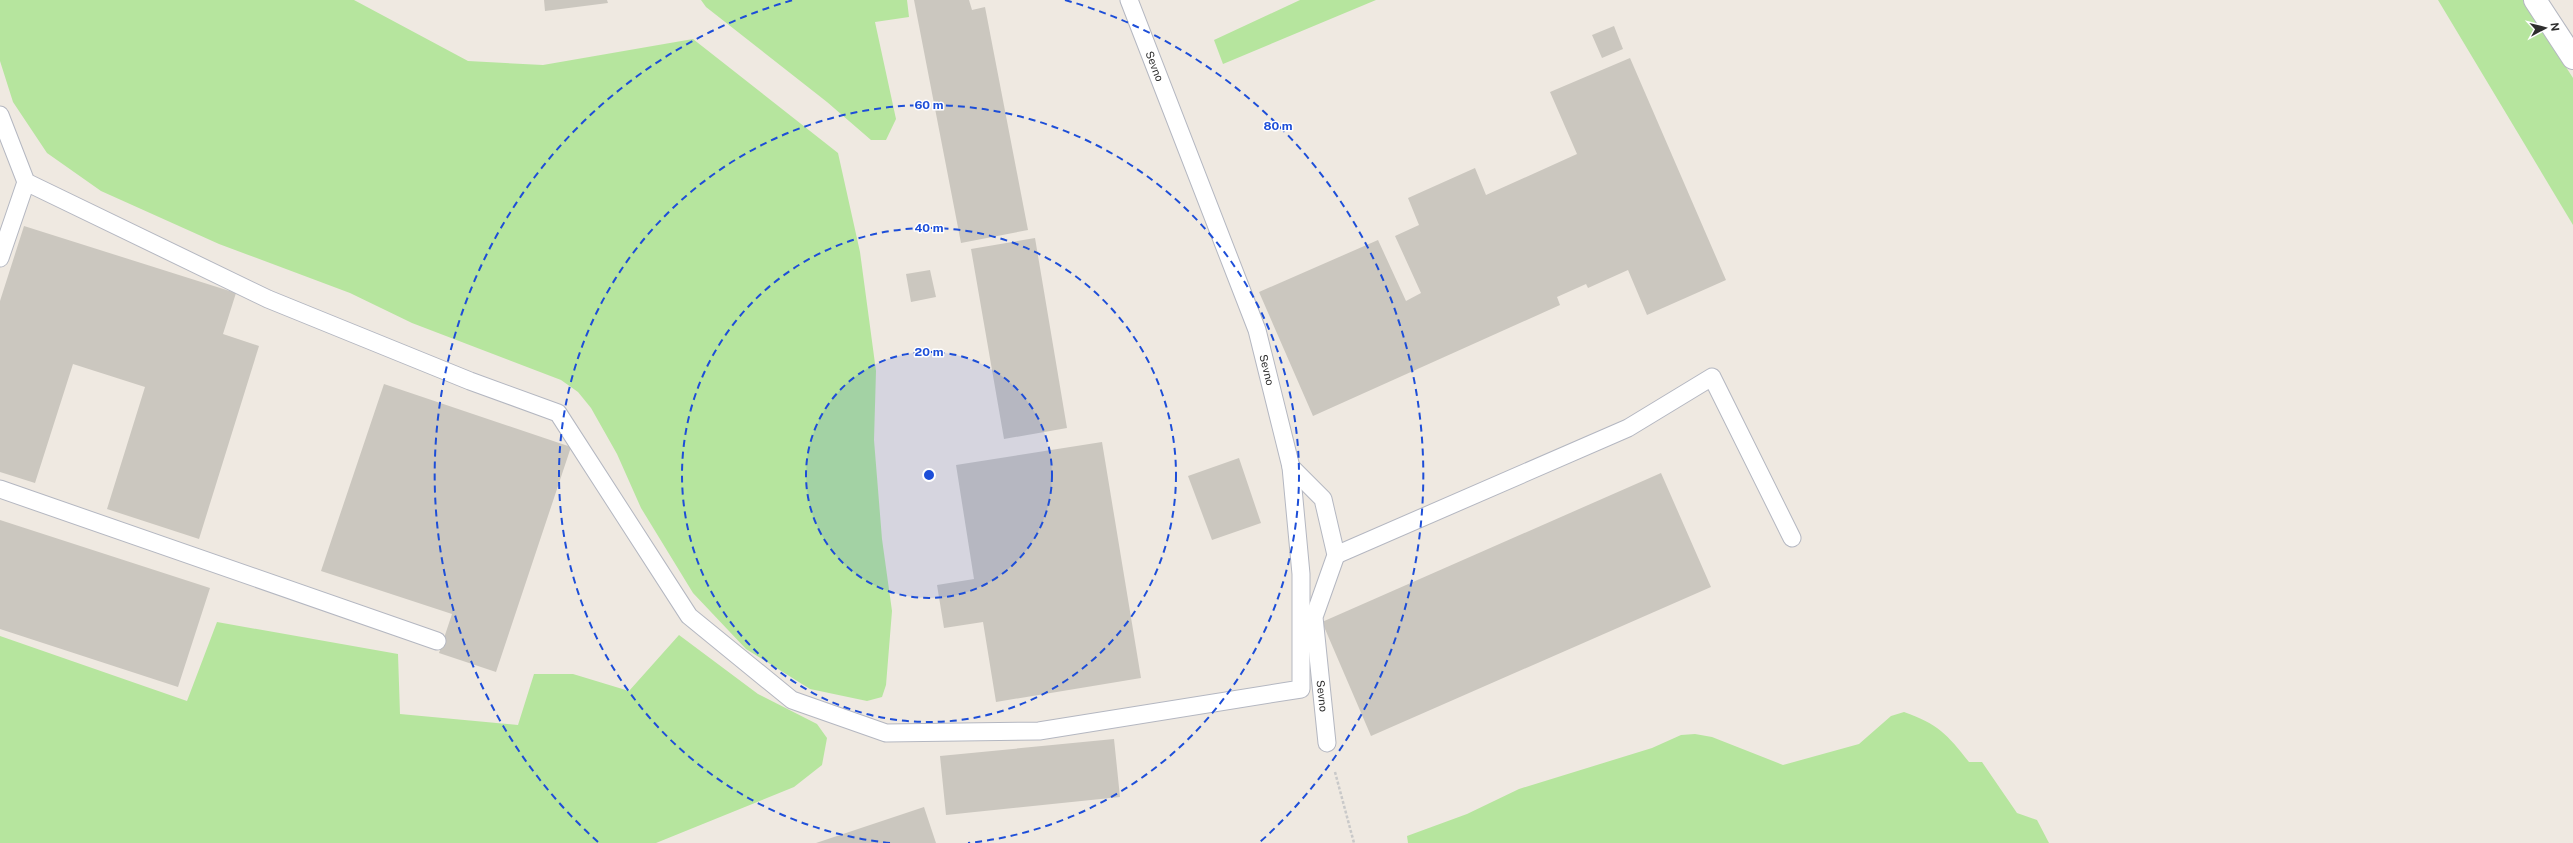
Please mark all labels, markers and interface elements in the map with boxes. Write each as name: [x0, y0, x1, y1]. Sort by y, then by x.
north arrow: [2525, 8, 2565, 48]
text: N: [2548, 22, 2561, 32]
street label: Sevno: [1143, 49, 1166, 83]
text: 60 m: [914, 98, 944, 112]
text: 80 m: [1263, 119, 1293, 133]
text: 40 m: [914, 221, 944, 235]
text: 20 m: [915, 345, 944, 359]
street label: Sevno: [1257, 353, 1277, 387]
centre of rings: [922, 468, 936, 482]
street label: Sevno: [1315, 680, 1330, 712]

